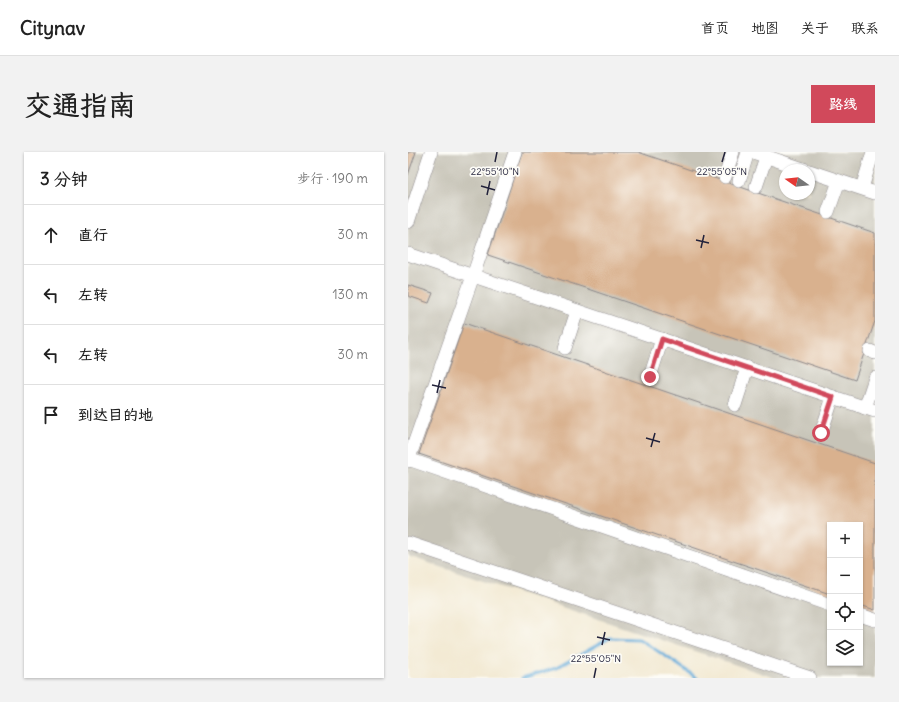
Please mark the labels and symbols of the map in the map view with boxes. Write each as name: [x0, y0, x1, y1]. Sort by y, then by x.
north arrow: [779, 164, 815, 200]
text: 22°55'10"N: [471, 165, 519, 178]
text: 22°55'05"N: [697, 165, 747, 178]
route end: [641, 368, 659, 386]
route start: [812, 424, 830, 442]
text: 22°55'05"N: [571, 652, 621, 665]

